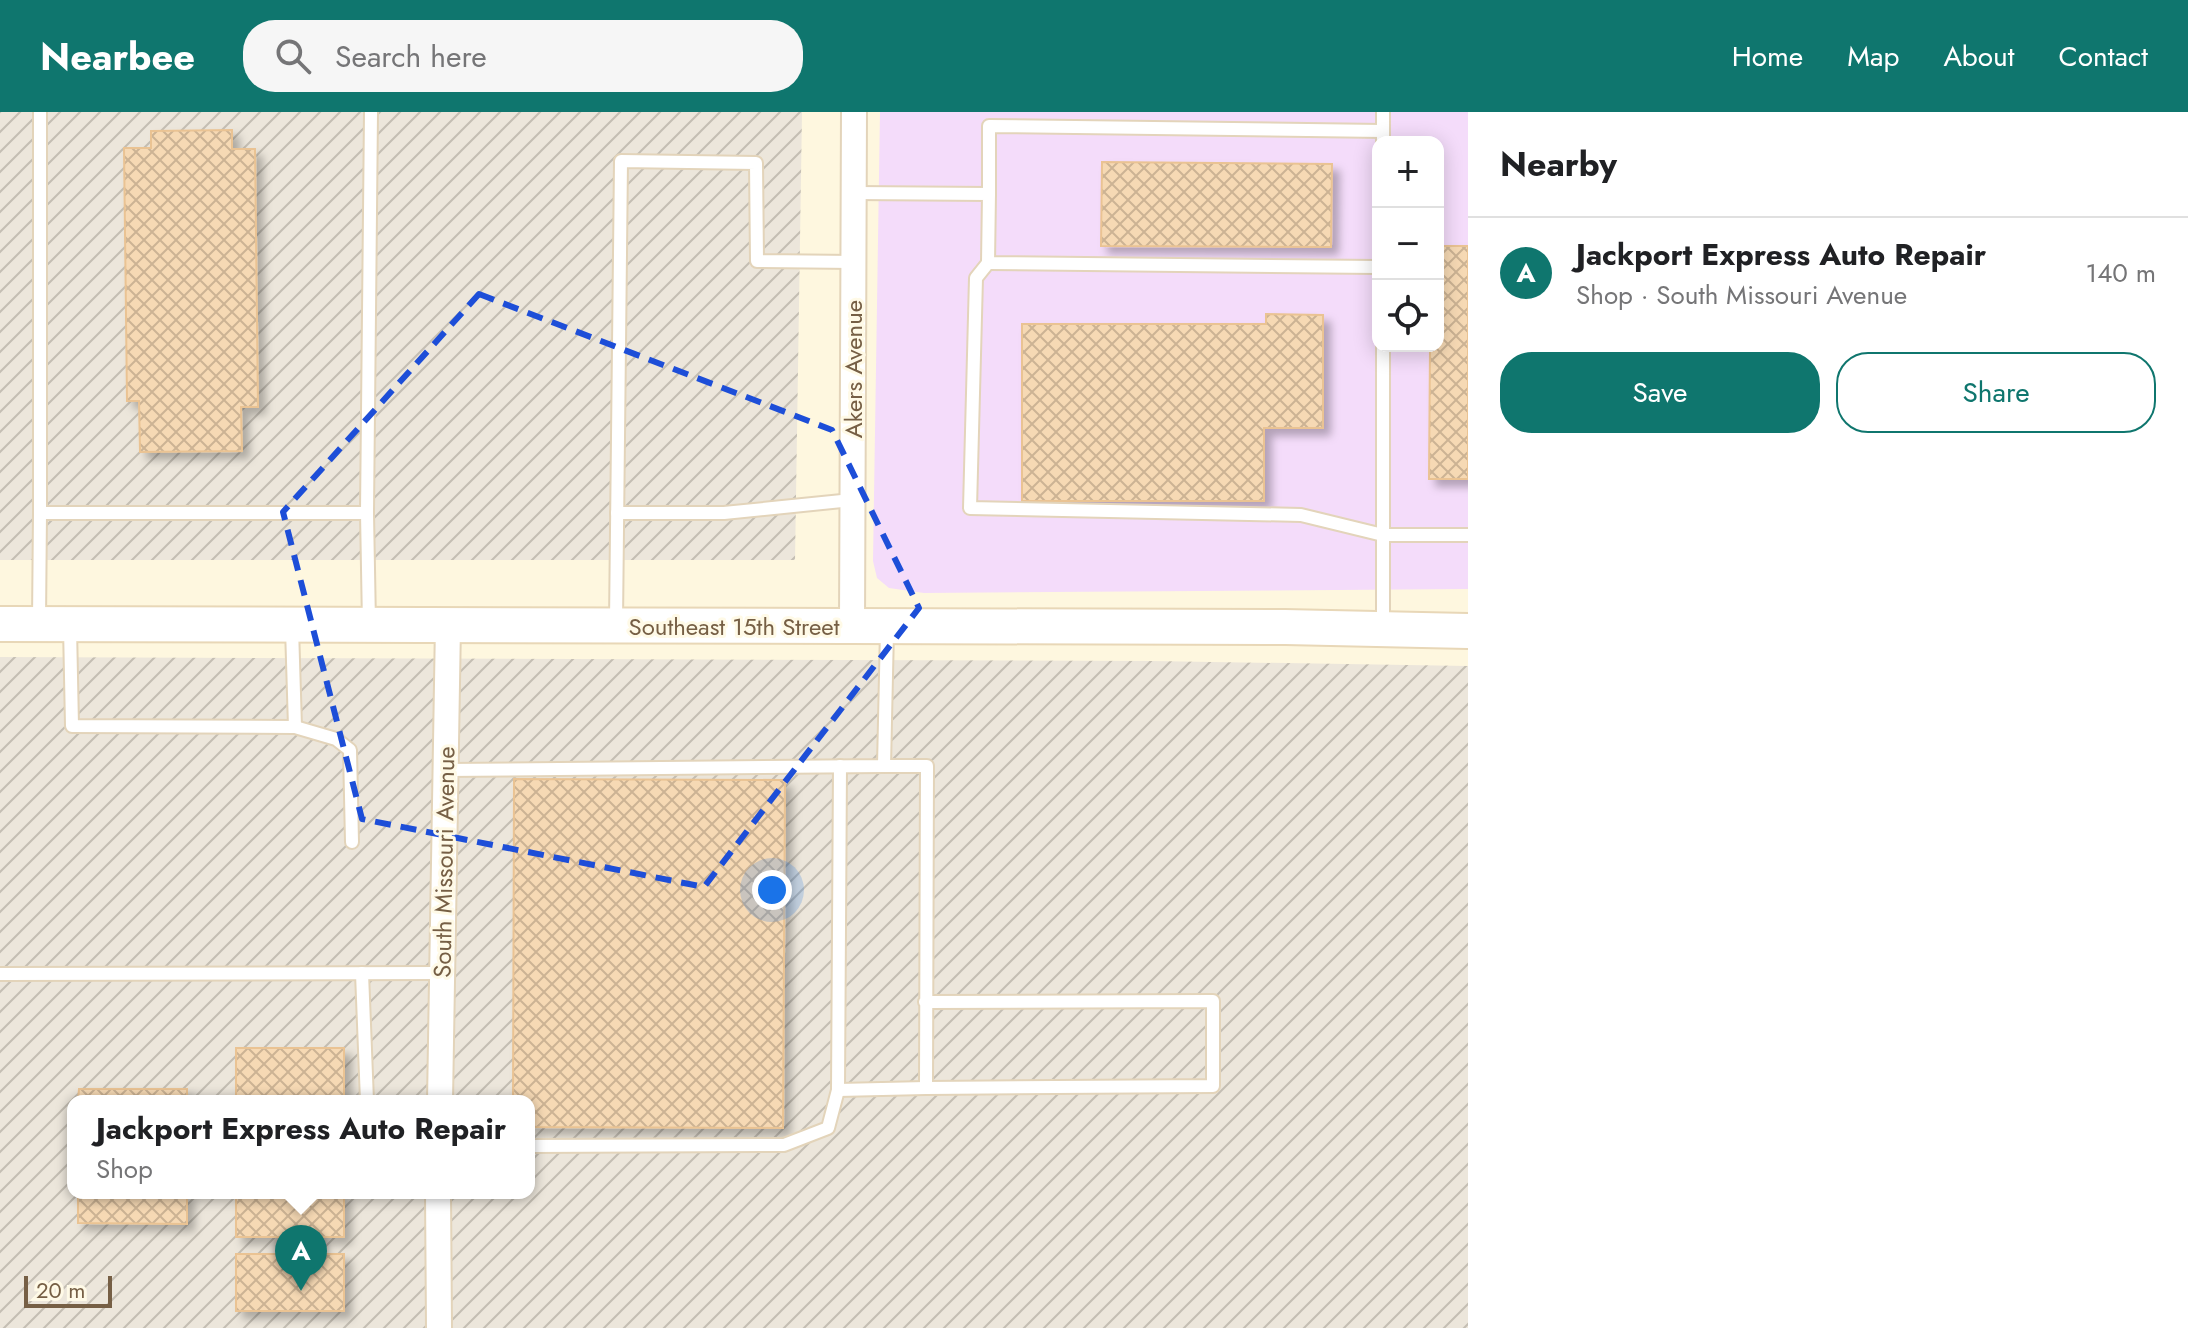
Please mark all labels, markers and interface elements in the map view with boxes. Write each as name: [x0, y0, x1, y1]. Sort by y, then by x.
search box: [243, 20, 803, 92]
text: Nearbee: [40, 29, 195, 84]
icon: search: [271, 34, 315, 78]
text: Search here: [335, 35, 487, 78]
text: Home: [1732, 36, 1803, 77]
text: Map: [1847, 36, 1899, 77]
text: About: [1943, 36, 2015, 77]
text: Contact: [2059, 36, 2148, 77]
map controls: [1372, 136, 1444, 352]
button: +: [1372, 136, 1444, 208]
text: Nearby: [1500, 140, 1617, 189]
button: −: [1372, 208, 1444, 280]
text: Jackport Express Auto Repair: [1576, 233, 1986, 276]
text: A: [1516, 254, 1536, 292]
text: 140 m: [2085, 254, 2156, 292]
text: Shop · South Missouri Avenue: [1576, 276, 1907, 314]
button: locate: [1372, 280, 1444, 352]
street label: Akers Avenue: [836, 300, 871, 438]
button: Save: [1500, 352, 1820, 433]
button: Share: [1836, 352, 2156, 433]
street label: Southeast 15th Street: [629, 609, 840, 644]
street label: South Missouri Avenue: [424, 746, 464, 978]
your location: [752, 870, 792, 910]
popup: [67, 1095, 535, 1199]
text: Jackport Express Auto Repair: [96, 1107, 506, 1150]
text: Shop: [96, 1150, 153, 1188]
pin: A: [275, 1225, 327, 1291]
scale bar: [24, 1272, 112, 1308]
text: 20 m: [36, 1274, 85, 1306]

